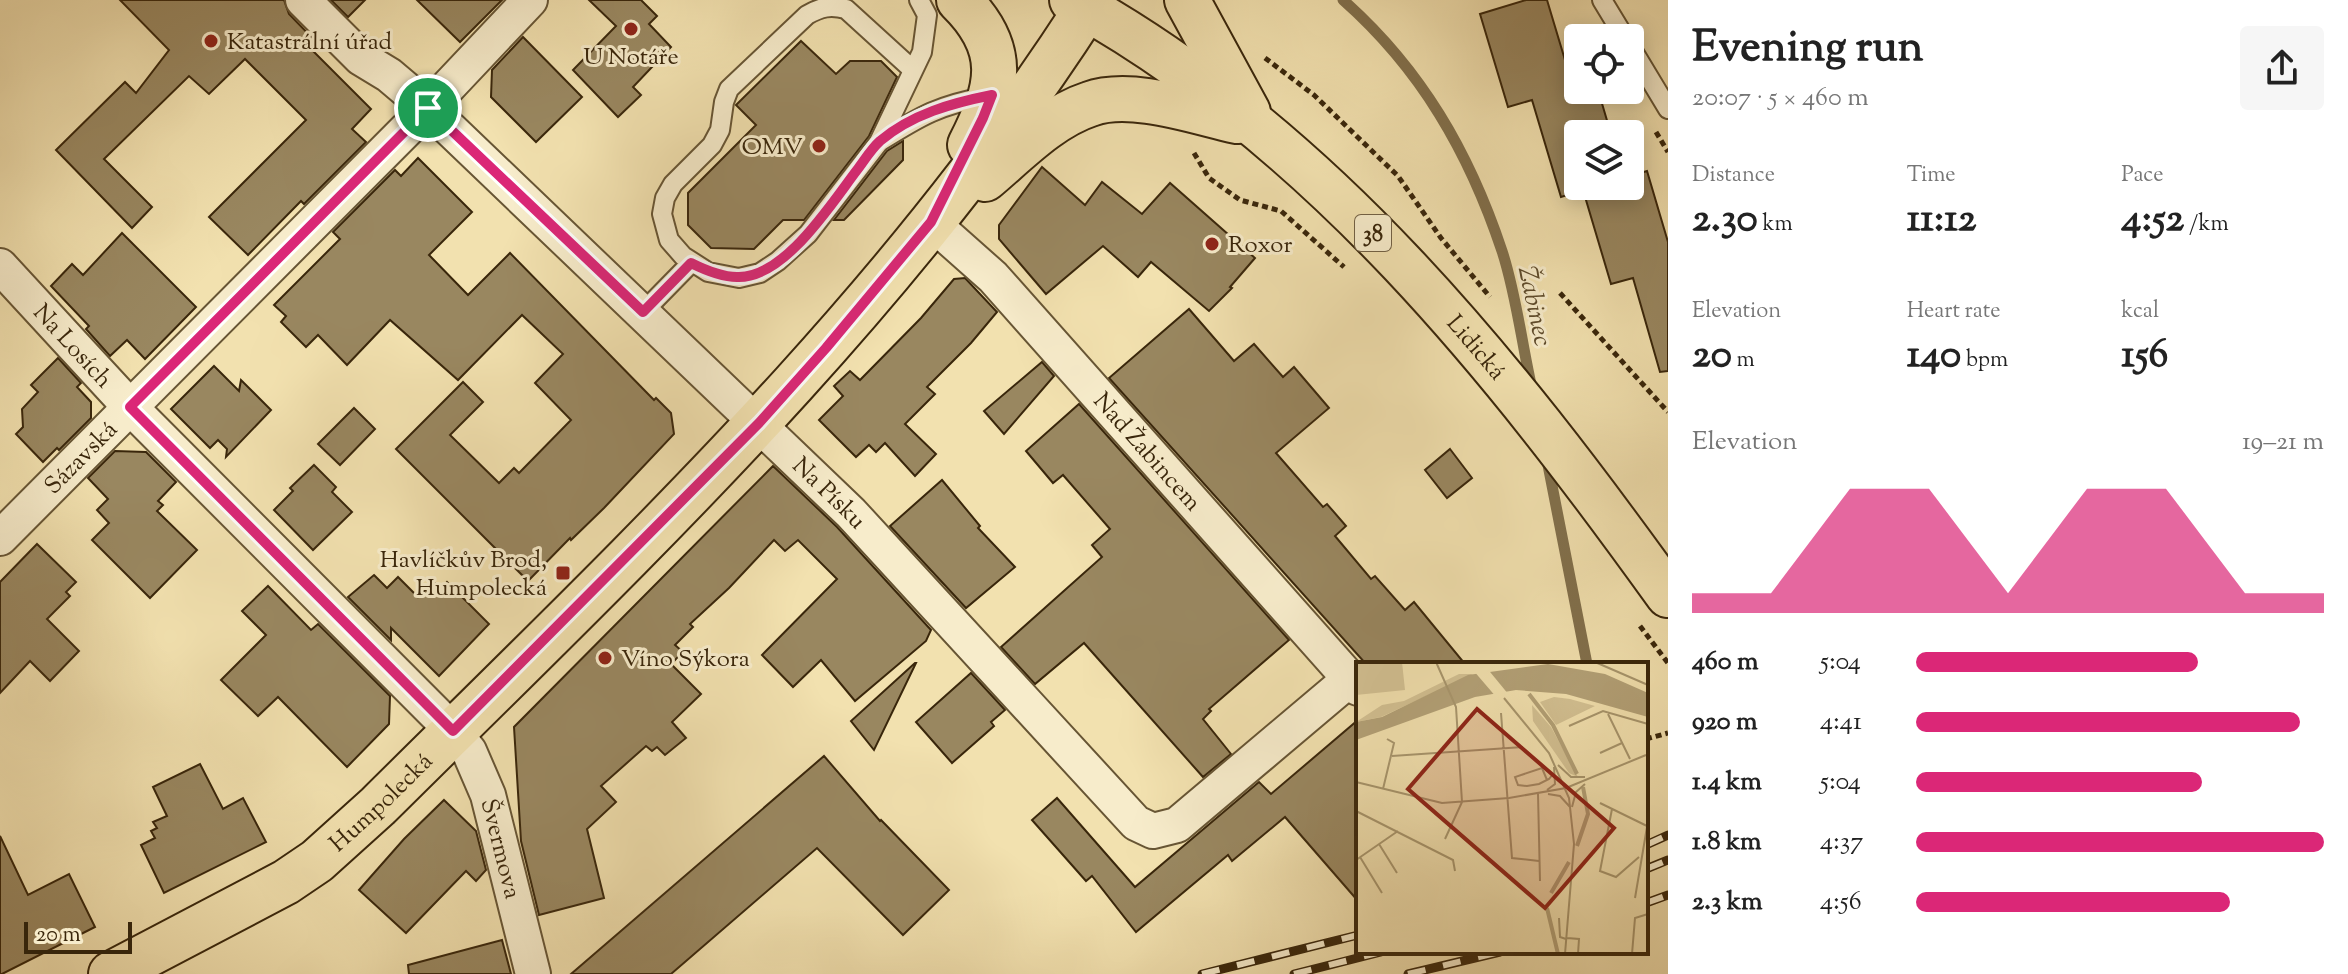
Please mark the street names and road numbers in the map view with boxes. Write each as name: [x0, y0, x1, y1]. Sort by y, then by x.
road number: 38: [1355, 215, 1391, 251]
street label: Na Losích: [24, 297, 119, 396]
street label: Lidická: [1437, 308, 1513, 388]
street label: Nad Žabincem: [1084, 386, 1208, 520]
street label: Sázavská: [38, 414, 126, 503]
street label: Na Písku: [784, 450, 873, 538]
street label: Humpolecká: [323, 746, 441, 861]
street label: Švermova: [471, 795, 528, 903]

